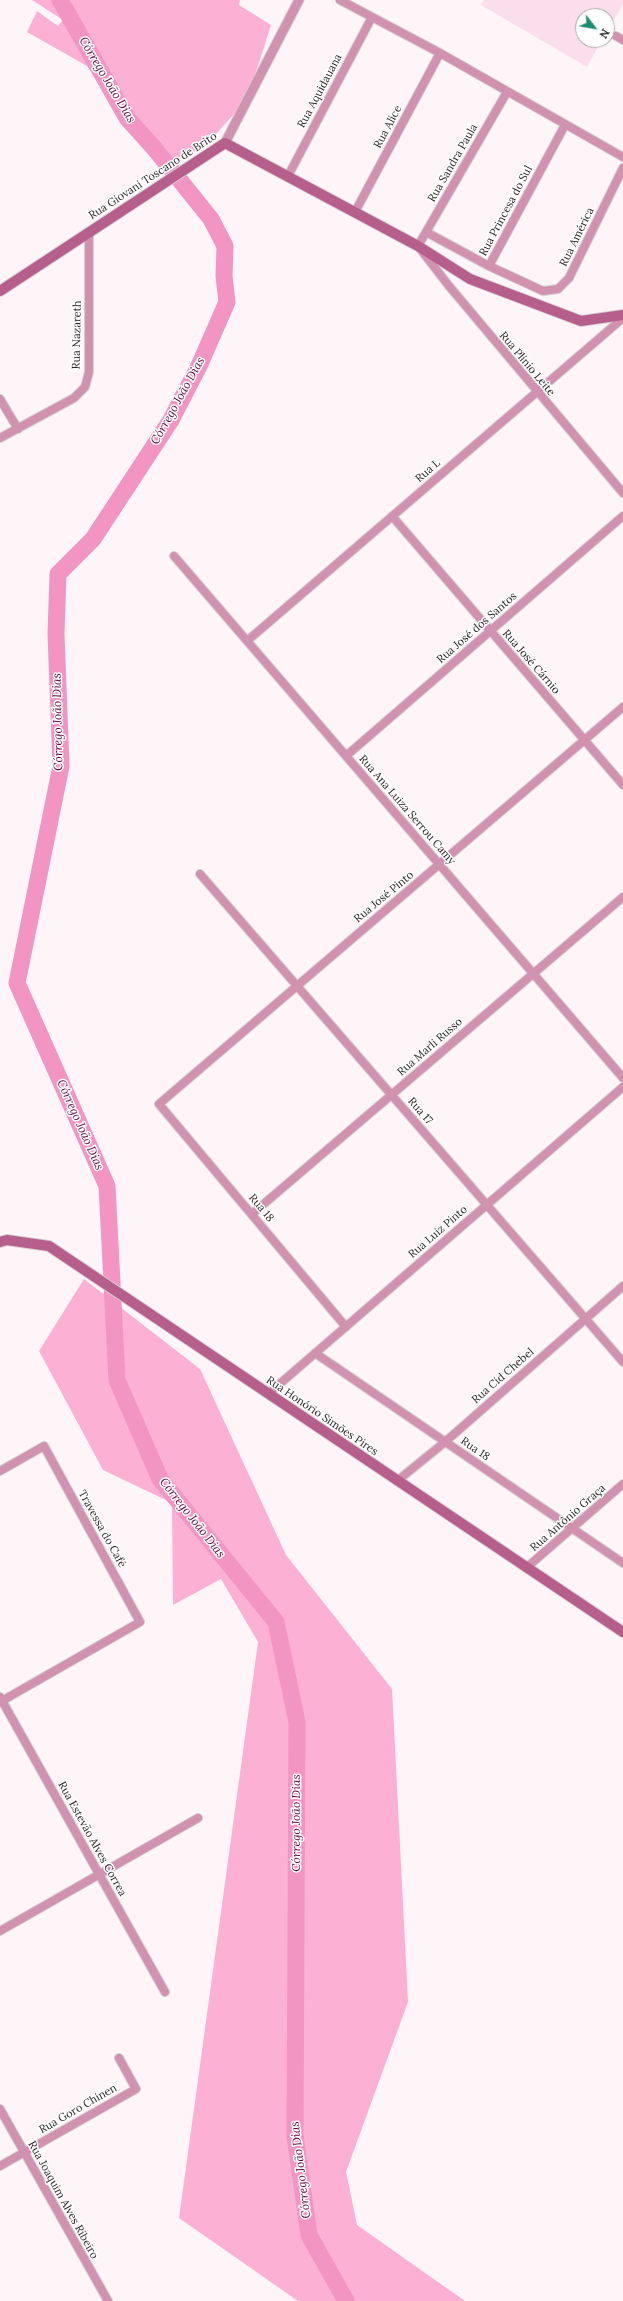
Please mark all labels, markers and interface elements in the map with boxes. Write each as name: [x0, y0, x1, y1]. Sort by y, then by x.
north arrow: [575, 8, 615, 48]
text: N: [596, 26, 613, 41]
water label: Córrego João Dias: [76, 34, 138, 126]
street label: Rua Aquidauana: [295, 52, 345, 130]
street label: Rua Alice: [371, 103, 405, 151]
street label: Rua Sandra Paula: [425, 122, 481, 204]
street label: Rua Giovani Toscano de Brito: [86, 130, 220, 222]
street label: Rua Princesa do Sul: [477, 164, 535, 258]
street label: Rua América: [557, 205, 597, 269]
street label: Rua Nazareth: [70, 301, 84, 369]
street label: Rua Plínio Leite: [496, 329, 558, 399]
water label: Córrego João Dias: [148, 355, 208, 447]
street label: Rua L: [413, 457, 443, 485]
street label: Rua José dos Santos: [434, 590, 520, 666]
street label: Rua José Cárnio: [500, 627, 562, 697]
water label: Córrego João Dias: [50, 673, 66, 771]
street label: Rua Ana Luiza Serrou Camy: [356, 753, 458, 867]
street label: Rua José Pinto: [352, 868, 416, 926]
street label: Rua Marli Russo: [395, 1015, 465, 1079]
water label: Córrego João Dias: [54, 1078, 106, 1172]
street label: Rua 17: [405, 1095, 435, 1127]
street label: Rua 18: [246, 1191, 276, 1225]
street label: Rua Luiz Pinto: [406, 1203, 470, 1261]
street label: Rua Cid Chebel: [469, 1345, 537, 1407]
street label: Rua Honório Simões Pires: [264, 1374, 380, 1458]
street label: Rua 18: [458, 1435, 492, 1463]
water label: Córrego João Dias: [156, 1475, 228, 1561]
street label: Rua Antônio Graça: [528, 1482, 608, 1554]
street label: Travessa do Café: [75, 1488, 129, 1570]
water label: Córrego João Dias: [290, 1774, 304, 1872]
street label: Rua Estevão Alves Correa: [55, 1779, 129, 1899]
street label: Rua Goro Chinen: [37, 2081, 119, 2137]
water label: Córrego João Dias: [288, 2121, 314, 2219]
street label: Rua Joaquim Alves Ribeiro: [25, 2139, 101, 2261]

